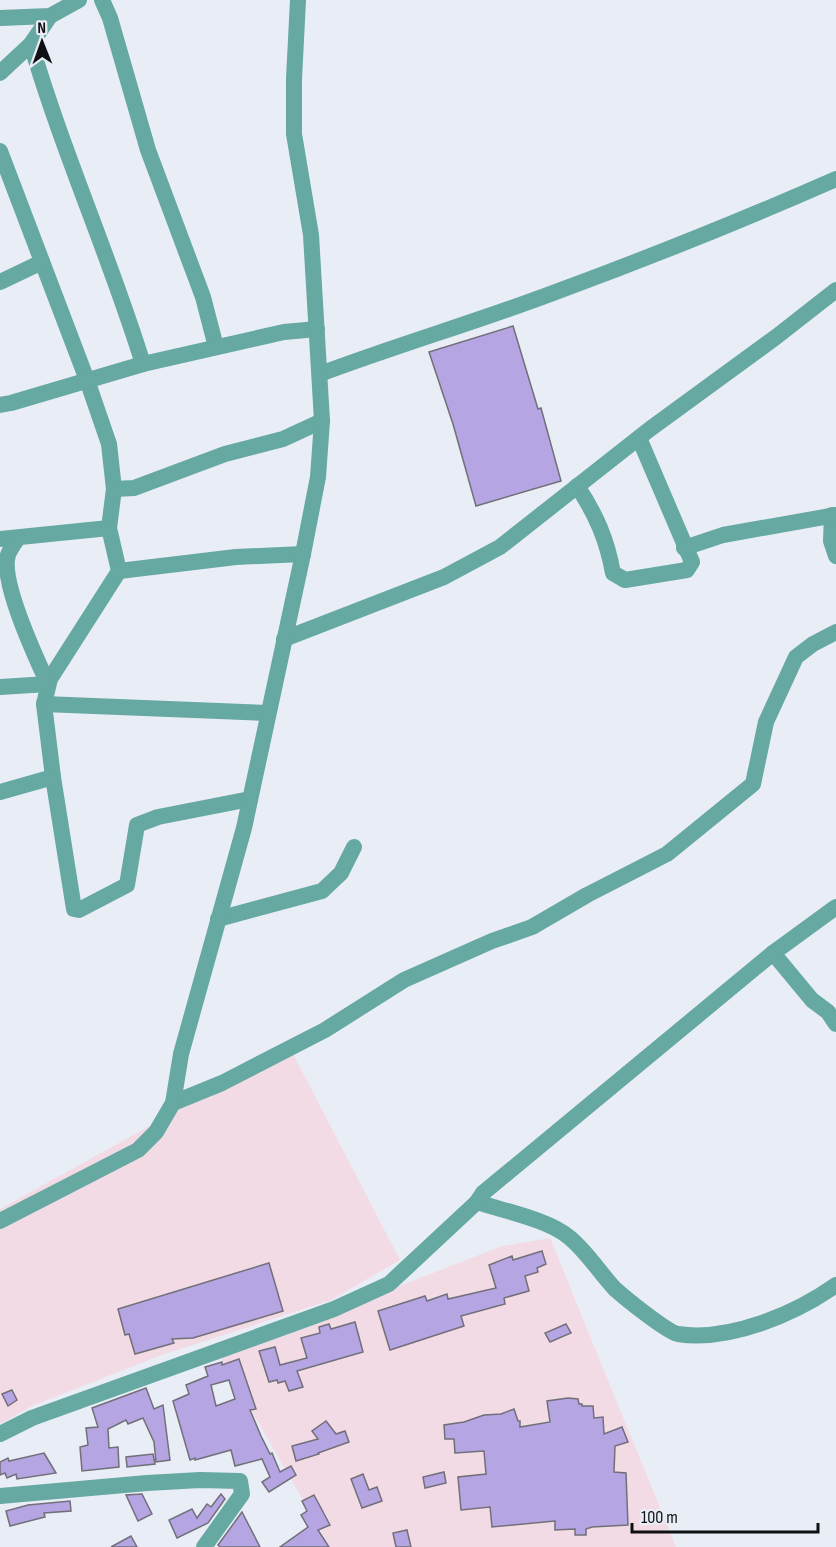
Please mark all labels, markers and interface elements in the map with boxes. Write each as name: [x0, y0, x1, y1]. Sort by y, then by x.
north arrow: [12, 12, 72, 72]
text: N: [37, 19, 46, 38]
scale bar: [632, 1496, 818, 1534]
text: 100 m: [641, 1507, 678, 1528]

